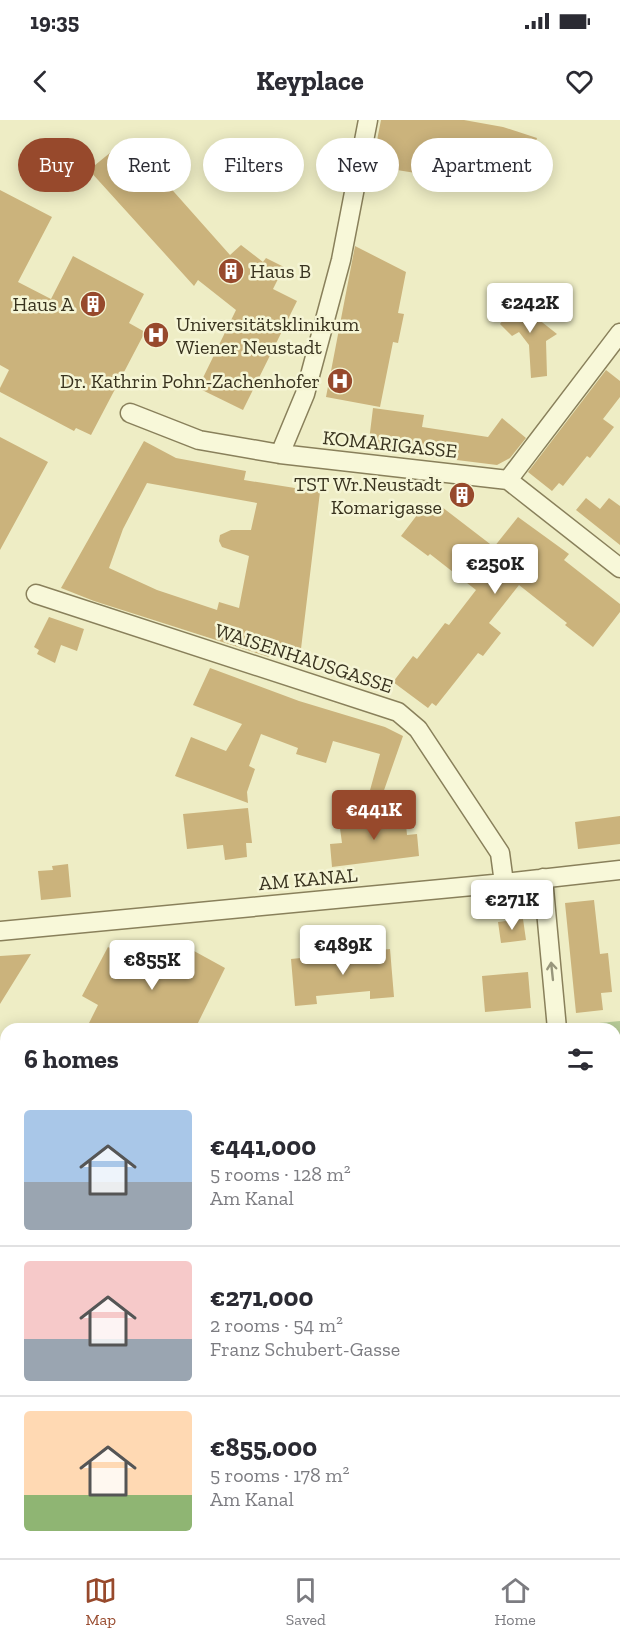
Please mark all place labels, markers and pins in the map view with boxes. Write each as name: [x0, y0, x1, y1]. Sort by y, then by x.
building icon: Haus B: [216, 256, 246, 286]
place label: Haus B: [250, 259, 311, 283]
pin: €242K: [488, 283, 572, 334]
building icon: Haus A: [78, 289, 108, 319]
place label: Haus A: [13, 292, 75, 316]
place label: Universitätsklinikum Wiener Neustadt: [176, 312, 360, 359]
hospital icon: Universitätsklinikum Wiener Neustadt: [141, 320, 171, 350]
hospital icon: Dr. Kathrin Pohn-Zachenhofer: [325, 366, 355, 396]
place label: Dr. Kathrin Pohn-Zachenhofer: [60, 369, 320, 393]
place label: TST Wr.Neustadt Komarigasse: [294, 472, 443, 519]
building icon: TST Wr.Neustadt Komarigasse: [447, 480, 477, 510]
pin: €250K: [453, 544, 537, 595]
pin: €441K: [332, 790, 416, 841]
pin: €271K: [470, 880, 554, 931]
pin: €489K: [301, 925, 385, 976]
pin: €855K: [110, 940, 194, 991]

